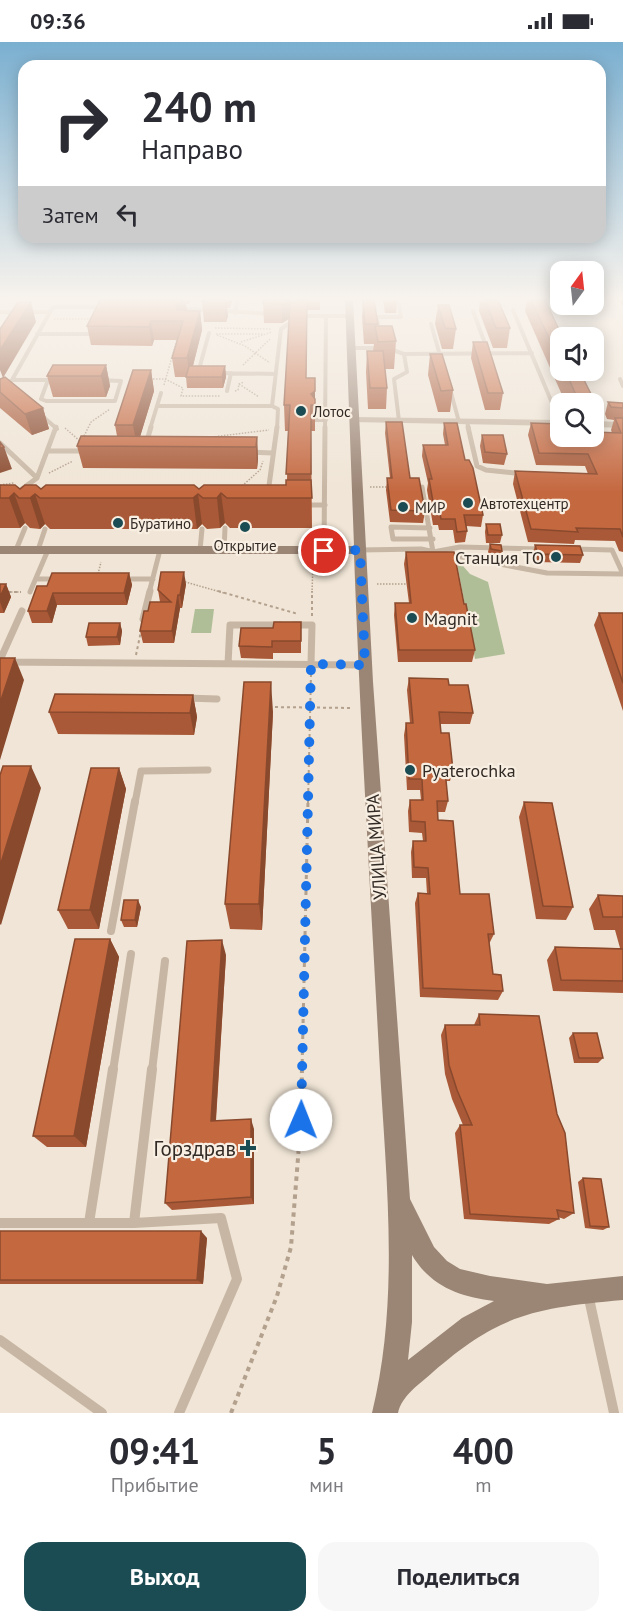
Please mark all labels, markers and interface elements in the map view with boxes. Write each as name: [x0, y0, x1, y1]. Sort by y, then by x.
text: 09:36: [30, 7, 86, 35]
text: 240 m: [141, 79, 257, 134]
icon: right: [42, 84, 120, 162]
text: Направо: [141, 132, 243, 166]
icon: left: [111, 198, 144, 231]
text: Затем: [42, 201, 99, 229]
north arrow: [550, 261, 604, 315]
map controls: [550, 261, 604, 447]
button: sound: [550, 327, 604, 381]
button: search: [550, 393, 604, 447]
place label: Лотос: [312, 402, 351, 421]
marker: Лотос: [294, 404, 308, 418]
place label: Автотехцентр: [480, 494, 569, 513]
marker: Автотехцентр: [461, 496, 475, 510]
place label: МИР: [415, 498, 445, 517]
marker: МИР: [396, 500, 410, 514]
place label: Буратино: [130, 514, 191, 533]
marker: Буратино: [111, 516, 125, 530]
marker: Открытие: [238, 520, 252, 534]
pin: [298, 525, 349, 576]
icon: arrive: [307, 534, 340, 567]
place label: Открытие: [213, 536, 277, 555]
place label: Станция ТО: [455, 546, 544, 569]
marker: Станция ТО: [549, 550, 563, 564]
place label: Magnit: [424, 607, 478, 630]
marker: Magnit: [405, 611, 419, 625]
place label: Pyaterochka: [422, 759, 516, 782]
marker: Pyaterochka: [403, 763, 417, 777]
street label: УЛИЦА МИРА: [361, 793, 391, 901]
position arrow: [269, 1088, 333, 1152]
place label: Горздрав: [154, 1135, 236, 1162]
marker: Горздрав: [241, 1141, 255, 1155]
text: 09:41: [109, 1427, 200, 1474]
text: 5: [316, 1427, 337, 1474]
text: 400: [453, 1427, 514, 1474]
text: Прибытие: [111, 1472, 199, 1498]
text: мин: [309, 1472, 344, 1498]
text: m: [475, 1472, 492, 1498]
button: Выход: [24, 1542, 306, 1611]
button: Поделиться: [318, 1542, 599, 1611]

